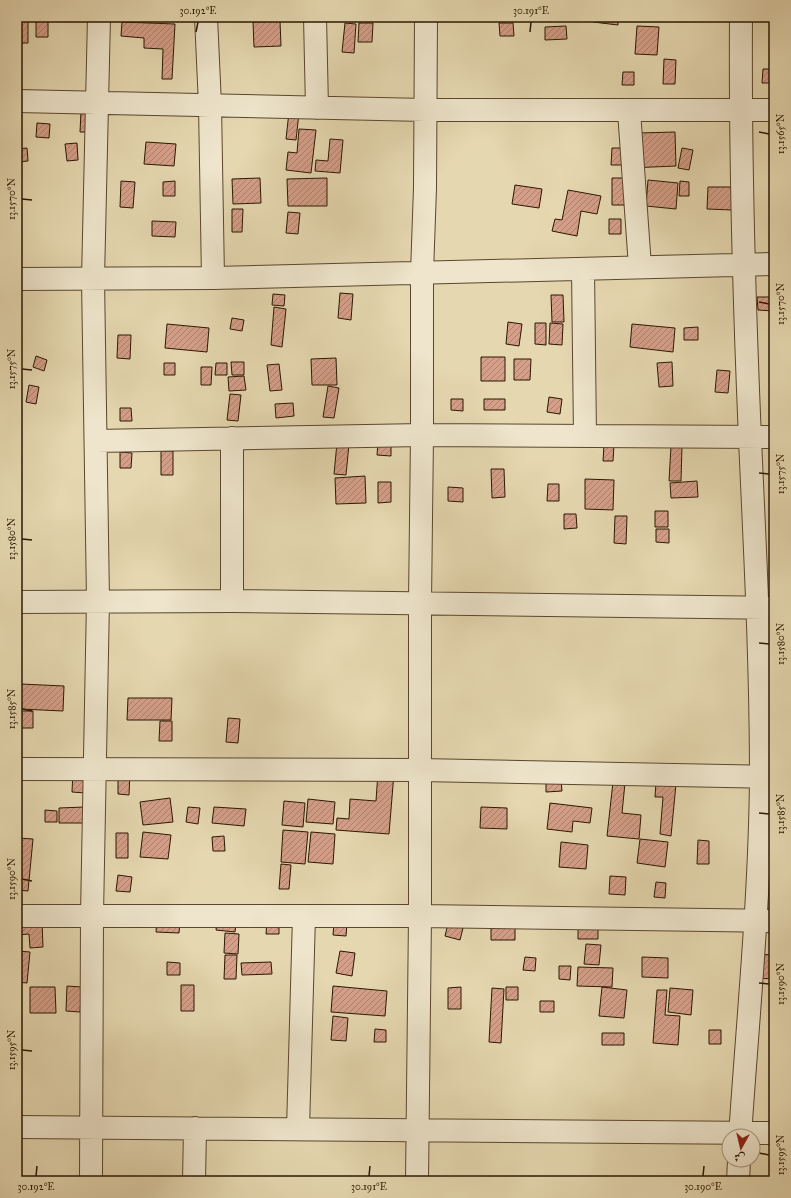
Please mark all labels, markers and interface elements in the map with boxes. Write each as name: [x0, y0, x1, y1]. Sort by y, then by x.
text: 30.192°E: [180, 5, 216, 17]
text: 30.191°E: [513, 5, 549, 17]
text: 13.1565°N: [775, 113, 787, 154]
text: 13.1570°N: [6, 178, 18, 220]
text: 13.1570°N: [775, 283, 787, 325]
text: 13.1575°N: [6, 348, 18, 389]
text: 13.1575°N: [775, 453, 787, 494]
text: 13.1580°N: [6, 518, 18, 560]
text: 13.1580°N: [775, 623, 787, 665]
text: 13.1585°N: [6, 688, 18, 729]
text: 13.1585°N: [775, 793, 787, 834]
text: 13.1590°N: [6, 858, 18, 900]
text: 13.1590°N: [775, 963, 787, 1005]
text: 13.1595°N: [6, 1029, 18, 1070]
north arrow: [721, 1128, 761, 1168]
text: 13.1595°N: [775, 1134, 787, 1175]
text: ش: [733, 1150, 746, 1165]
text: 30.192°E: [18, 1181, 54, 1193]
text: 30.191°E: [351, 1181, 387, 1193]
text: 30.190°E: [684, 1181, 722, 1193]

